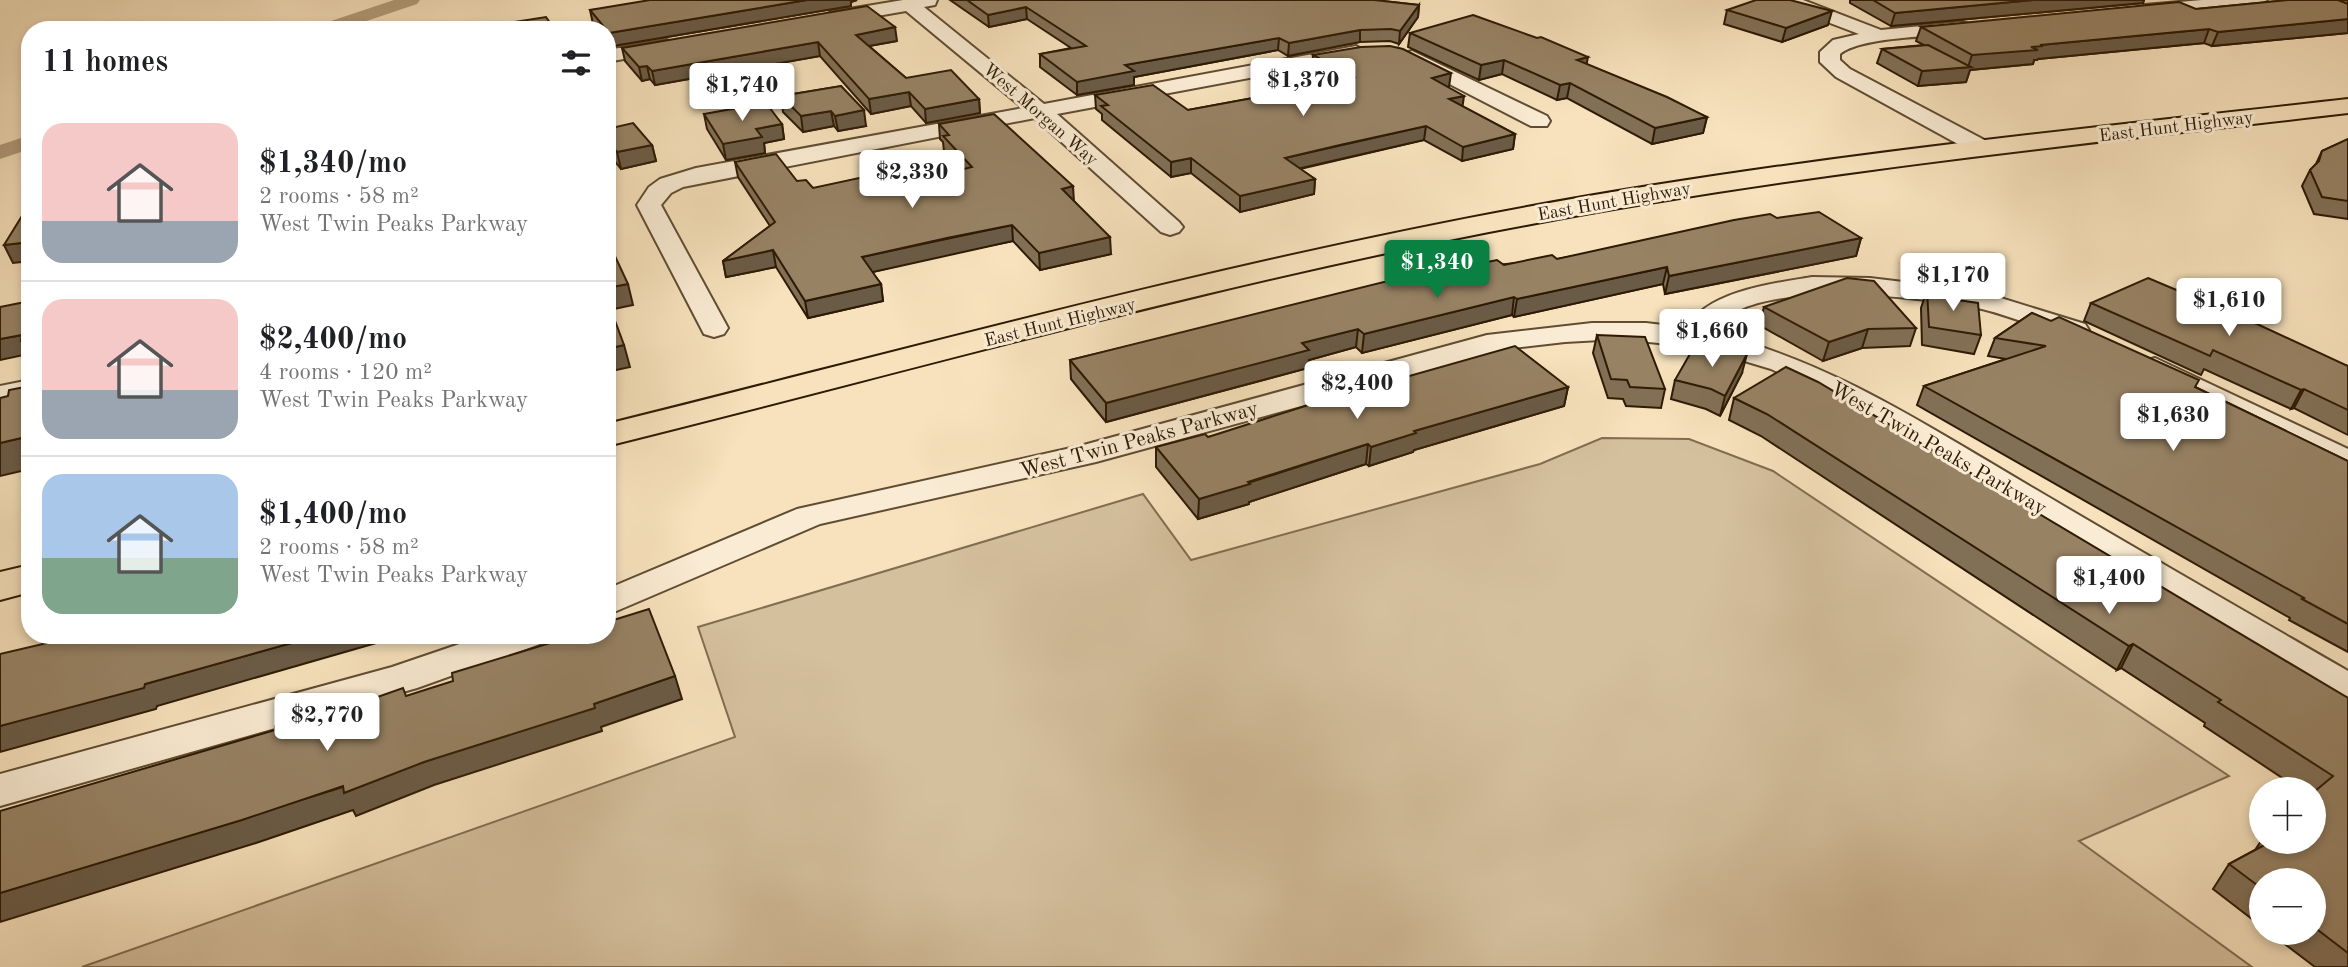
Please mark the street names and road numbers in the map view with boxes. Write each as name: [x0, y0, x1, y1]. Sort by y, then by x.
street label: West Morgan Way: [979, 60, 1102, 170]
street label: East Hunt Highway: [2098, 109, 2255, 145]
street label: East Hunt Highway: [1536, 180, 1693, 224]
street label: East Hunt Highway: [983, 295, 1138, 351]
street label: West Twin Peaks Parkway: [1827, 379, 2050, 520]
street label: West Twin Peaks Parkway: [1018, 398, 1261, 482]

